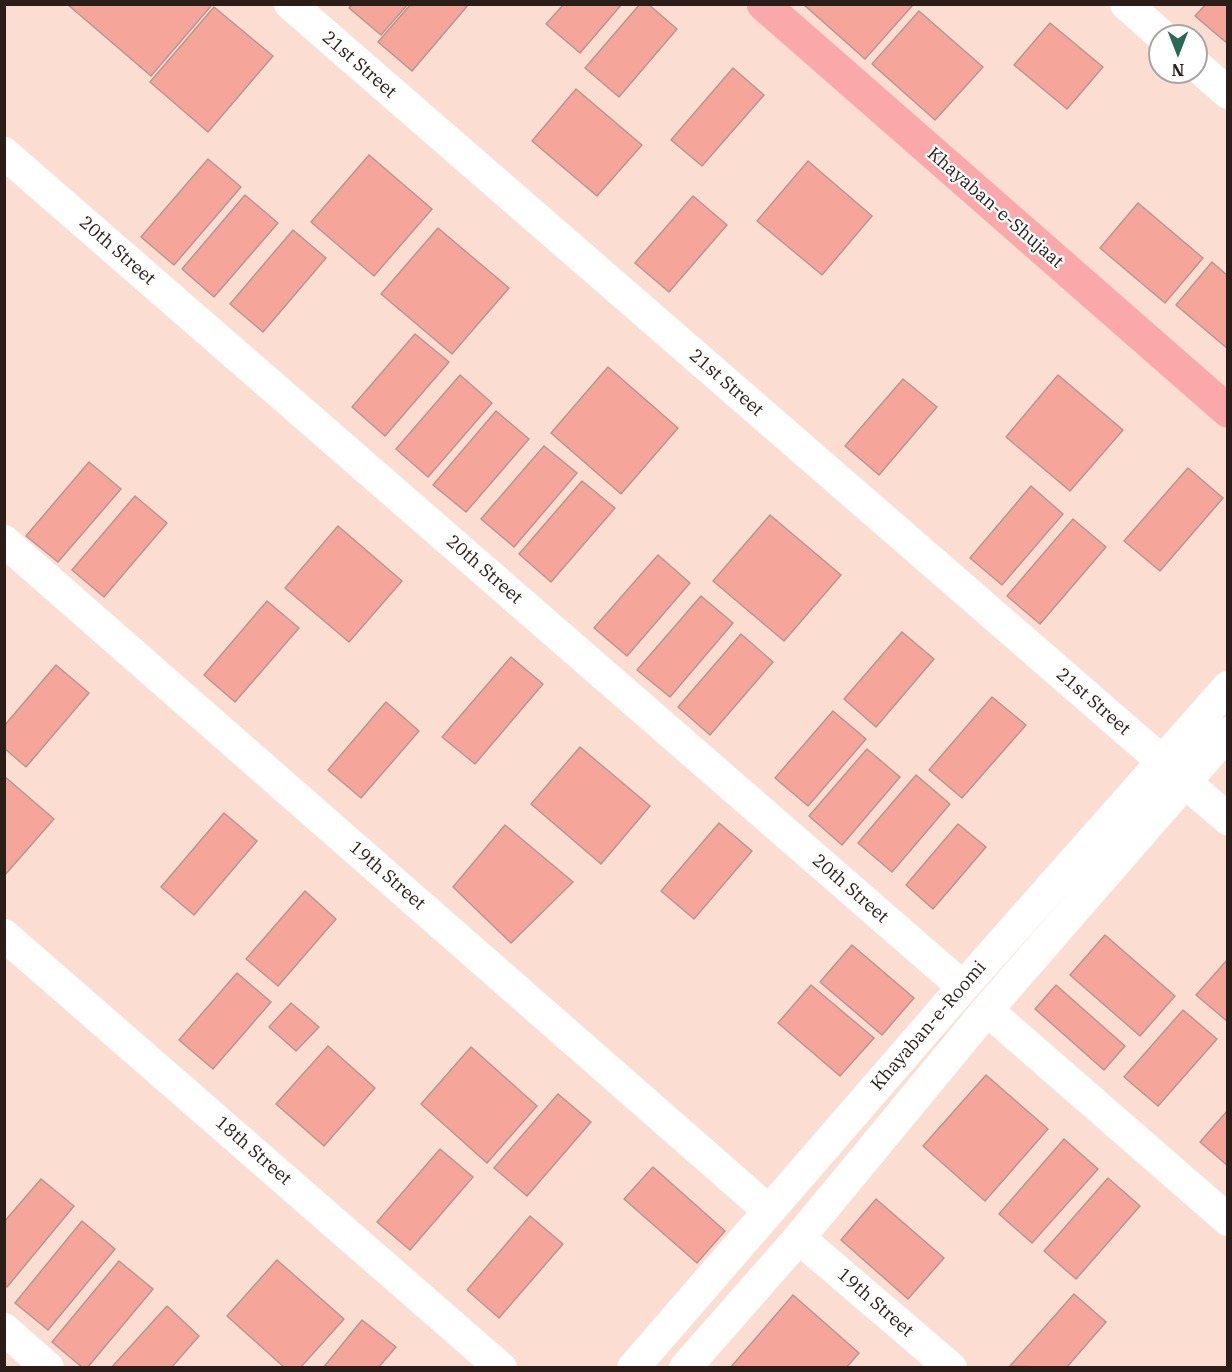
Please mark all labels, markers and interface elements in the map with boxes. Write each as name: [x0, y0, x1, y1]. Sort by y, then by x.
north arrow: [1148, 24, 1208, 84]
street label: 21st Street: [317, 27, 401, 103]
text: N: [1172, 60, 1184, 80]
street label: Khayaban-e-Shujaat: [923, 143, 1067, 273]
street label: 20th Street: [74, 212, 160, 290]
street label: 21st Street: [684, 345, 768, 421]
street label: 20th Street: [441, 531, 527, 609]
street label: 21st Street: [1051, 664, 1135, 740]
street label: 19th Street: [344, 837, 430, 915]
street label: 20th Street: [807, 850, 893, 928]
street label: Khayaban-e-Roomi: [867, 957, 991, 1095]
street label: 18th Street: [210, 1112, 296, 1190]
street label: 19th Street: [832, 1264, 918, 1342]

